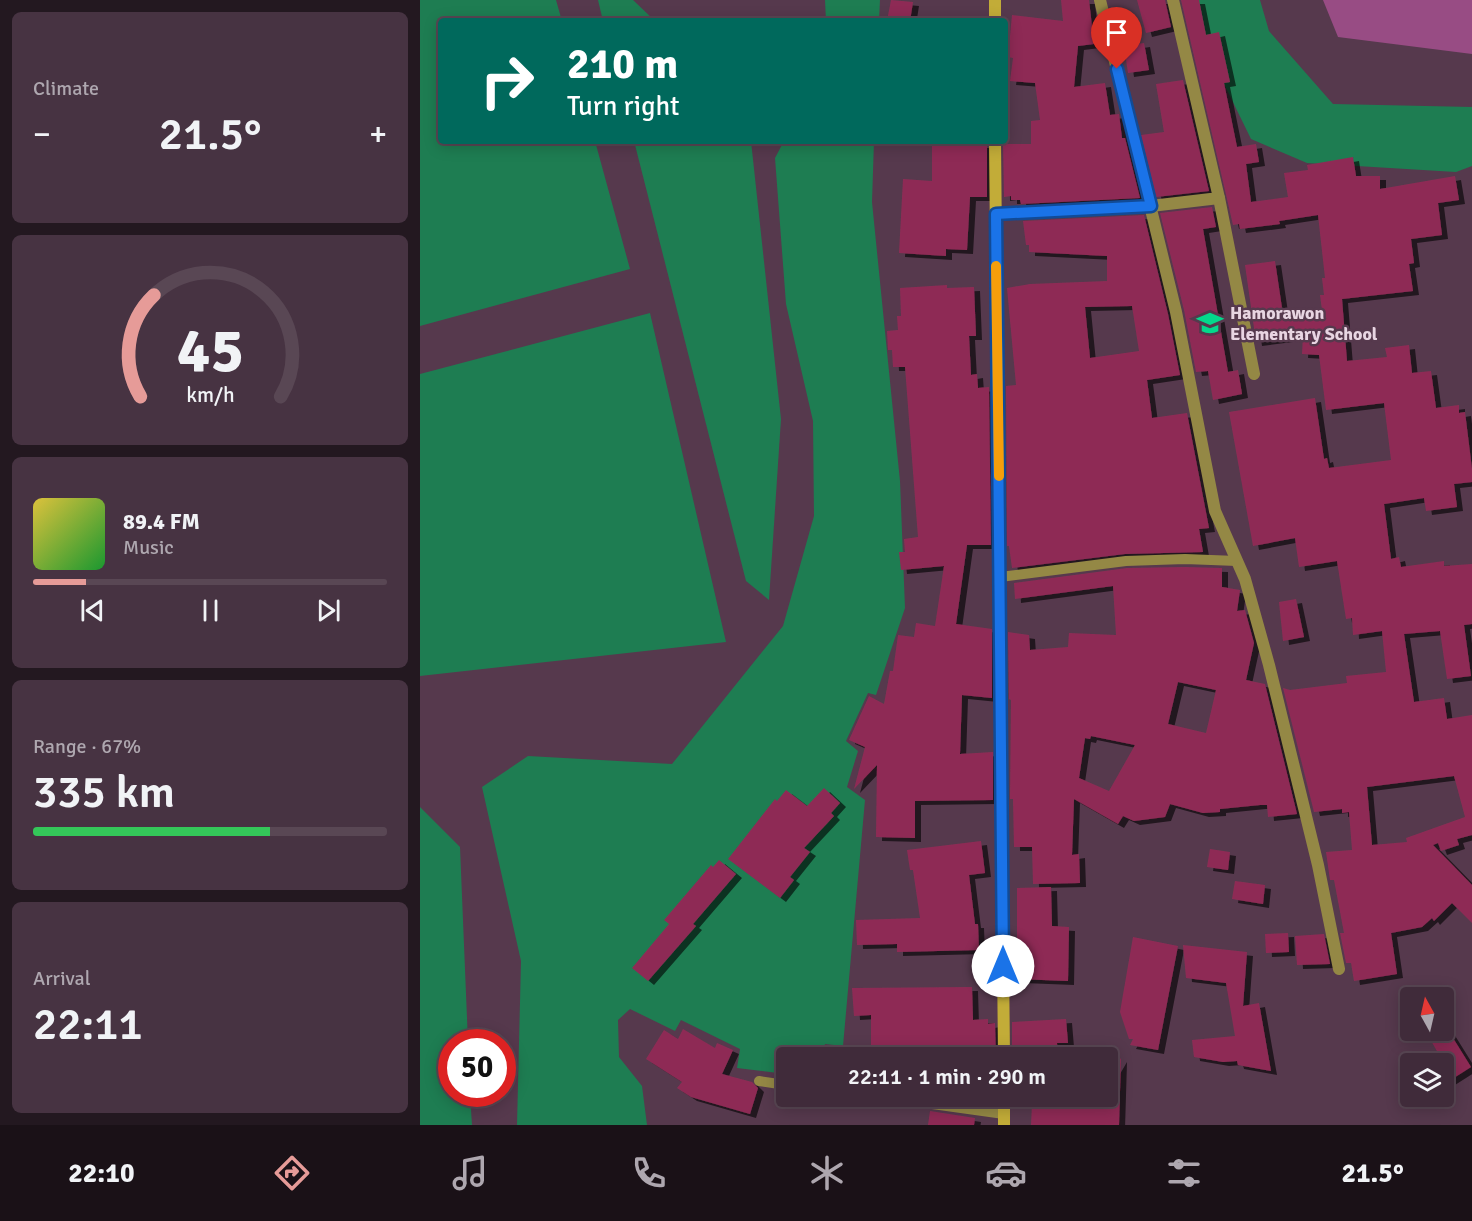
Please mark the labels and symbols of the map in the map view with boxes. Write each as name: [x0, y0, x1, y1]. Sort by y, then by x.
pin: [1091, 7, 1142, 69]
place label: Hamorawon Elementary School: [1230, 302, 1378, 345]
school or university icon: Hamorawon Elementary School: [1195, 308, 1225, 338]
position arrow: [971, 934, 1035, 998]
north arrow: [1400, 987, 1454, 1041]
speed limit sign: 50: [438, 1029, 516, 1107]

